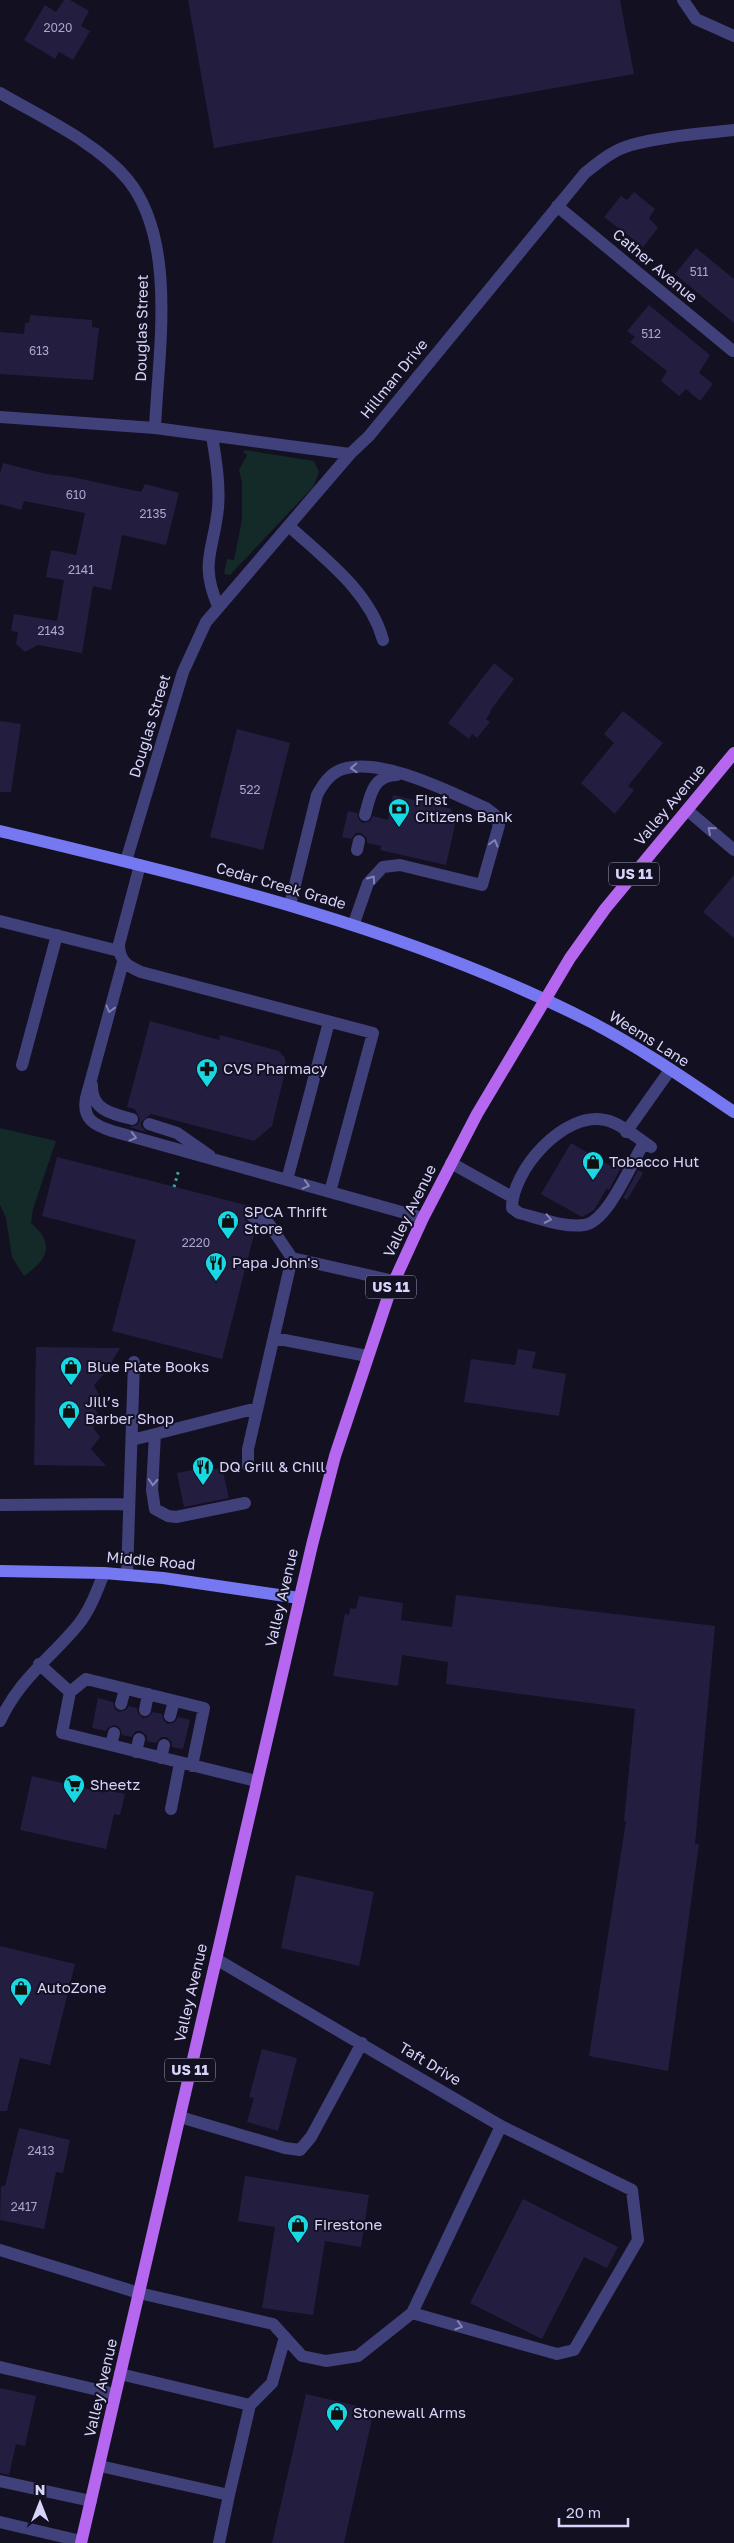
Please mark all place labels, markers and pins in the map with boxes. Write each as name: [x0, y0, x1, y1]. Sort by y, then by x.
place label: First Citizens Bank: [415, 790, 513, 825]
bank icon: First Citizens Bank: [387, 797, 411, 828]
pharmacy icon: CVS Pharmacy: [195, 1057, 219, 1088]
place label: CVS Pharmacy: [223, 1059, 328, 1077]
shop icon: Tobacco Hut: [581, 1150, 605, 1181]
place label: Tobacco Hut: [609, 1152, 699, 1170]
place label: SPCA Thrift Store: [244, 1202, 327, 1237]
shop icon: SPCA Thrift Store: [216, 1209, 240, 1240]
restaurant icon: Papa John's: [204, 1251, 228, 1282]
place label: Papa John's: [232, 1253, 319, 1271]
shop icon: Blue Plate Books: [59, 1355, 83, 1386]
place label: Blue Plate Books: [87, 1357, 209, 1375]
place label: Jill’s Barber Shop: [85, 1392, 174, 1427]
shop icon: Jill’s Barber Shop: [57, 1399, 81, 1430]
restaurant icon: DQ Grill & Chill: [191, 1455, 215, 1486]
place label: DQ Grill & Chill: [219, 1457, 325, 1475]
supermarket icon: Sheetz: [62, 1773, 86, 1804]
place label: Sheetz: [90, 1775, 141, 1793]
shop icon: AutoZone: [9, 1976, 33, 2007]
place label: AutoZone: [37, 1978, 107, 1996]
shop icon: Firestone: [286, 2213, 310, 2244]
place label: Firestone: [314, 2215, 383, 2233]
shop icon: Stonewall Arms: [325, 2401, 349, 2432]
place label: Stonewall Arms: [353, 2403, 466, 2421]

